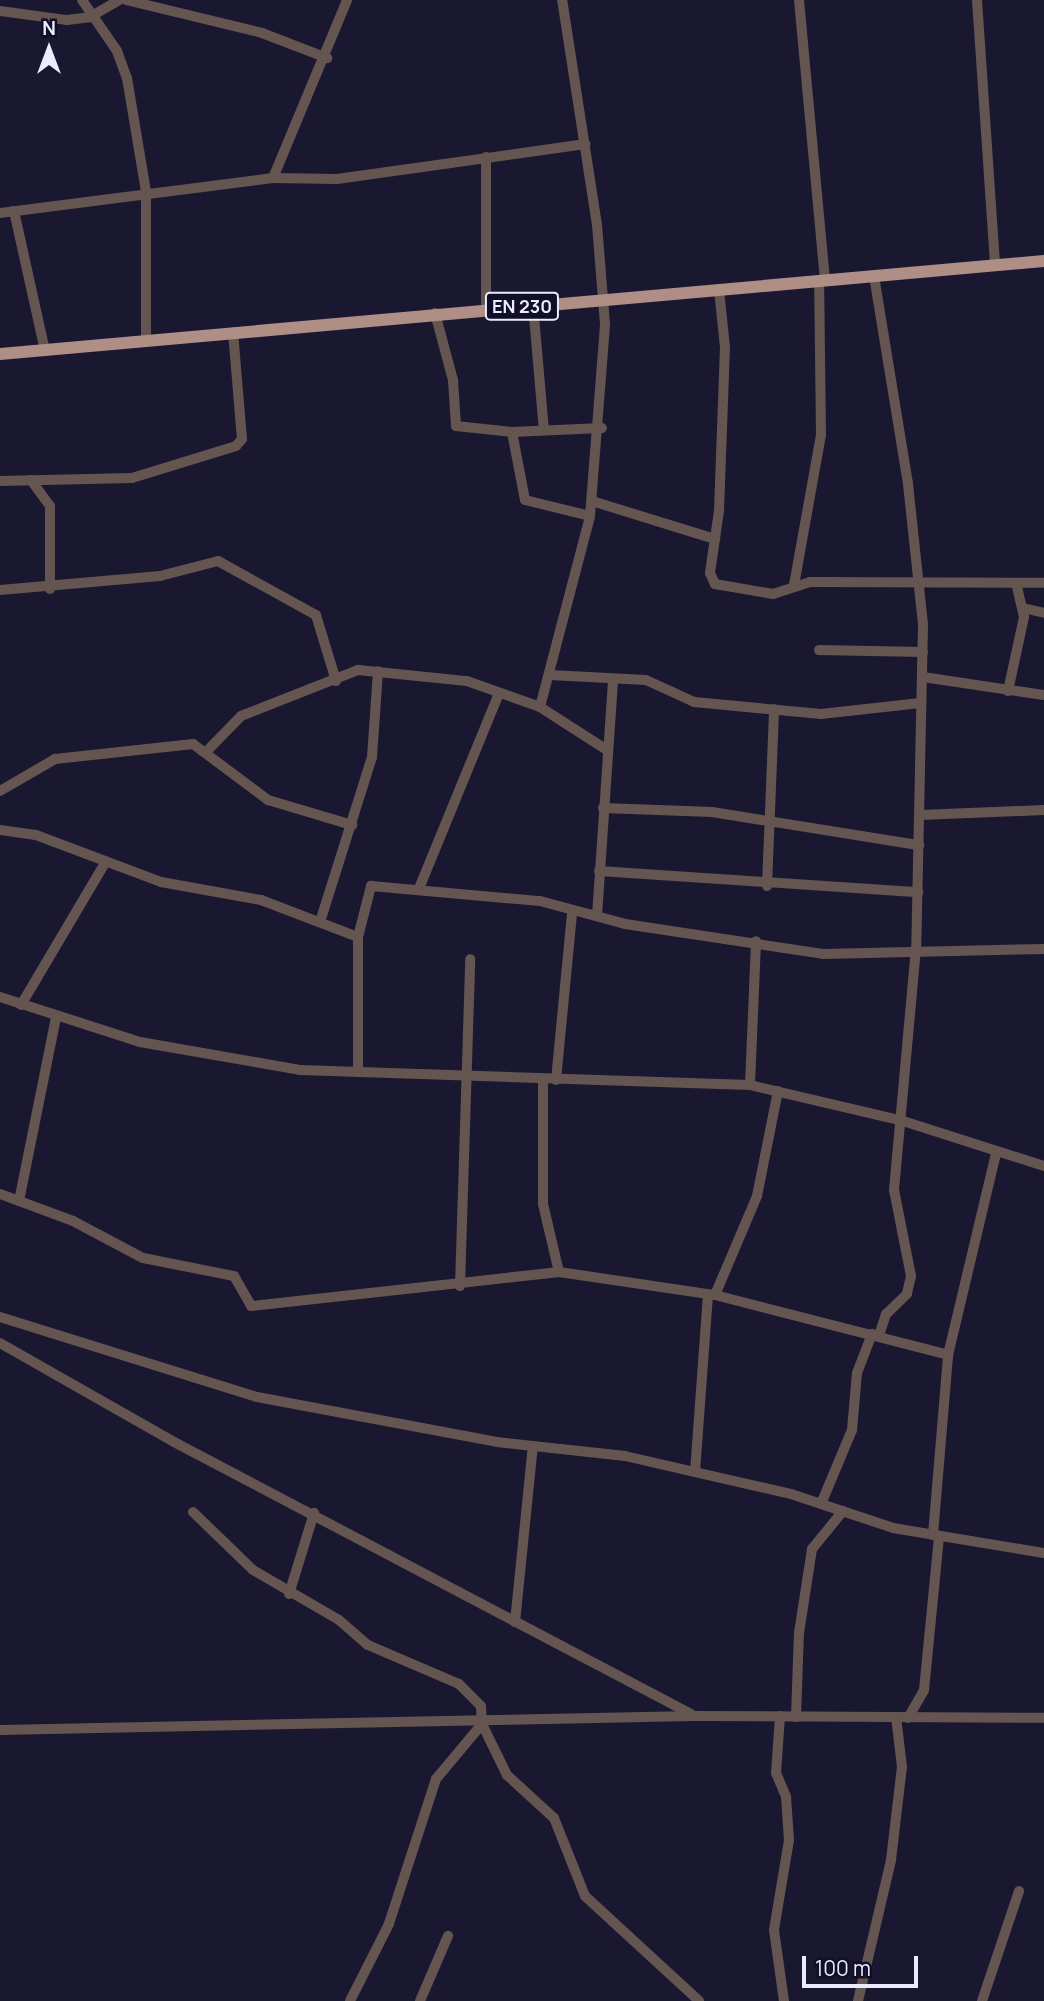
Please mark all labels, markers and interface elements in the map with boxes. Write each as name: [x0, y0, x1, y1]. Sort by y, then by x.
north arrow: [14, 14, 84, 84]
text: N: [42, 15, 56, 41]
road number: EN 230: [484, 292, 560, 320]
scale bar: [806, 1941, 922, 1985]
text: 100 m: [815, 1954, 871, 1982]

